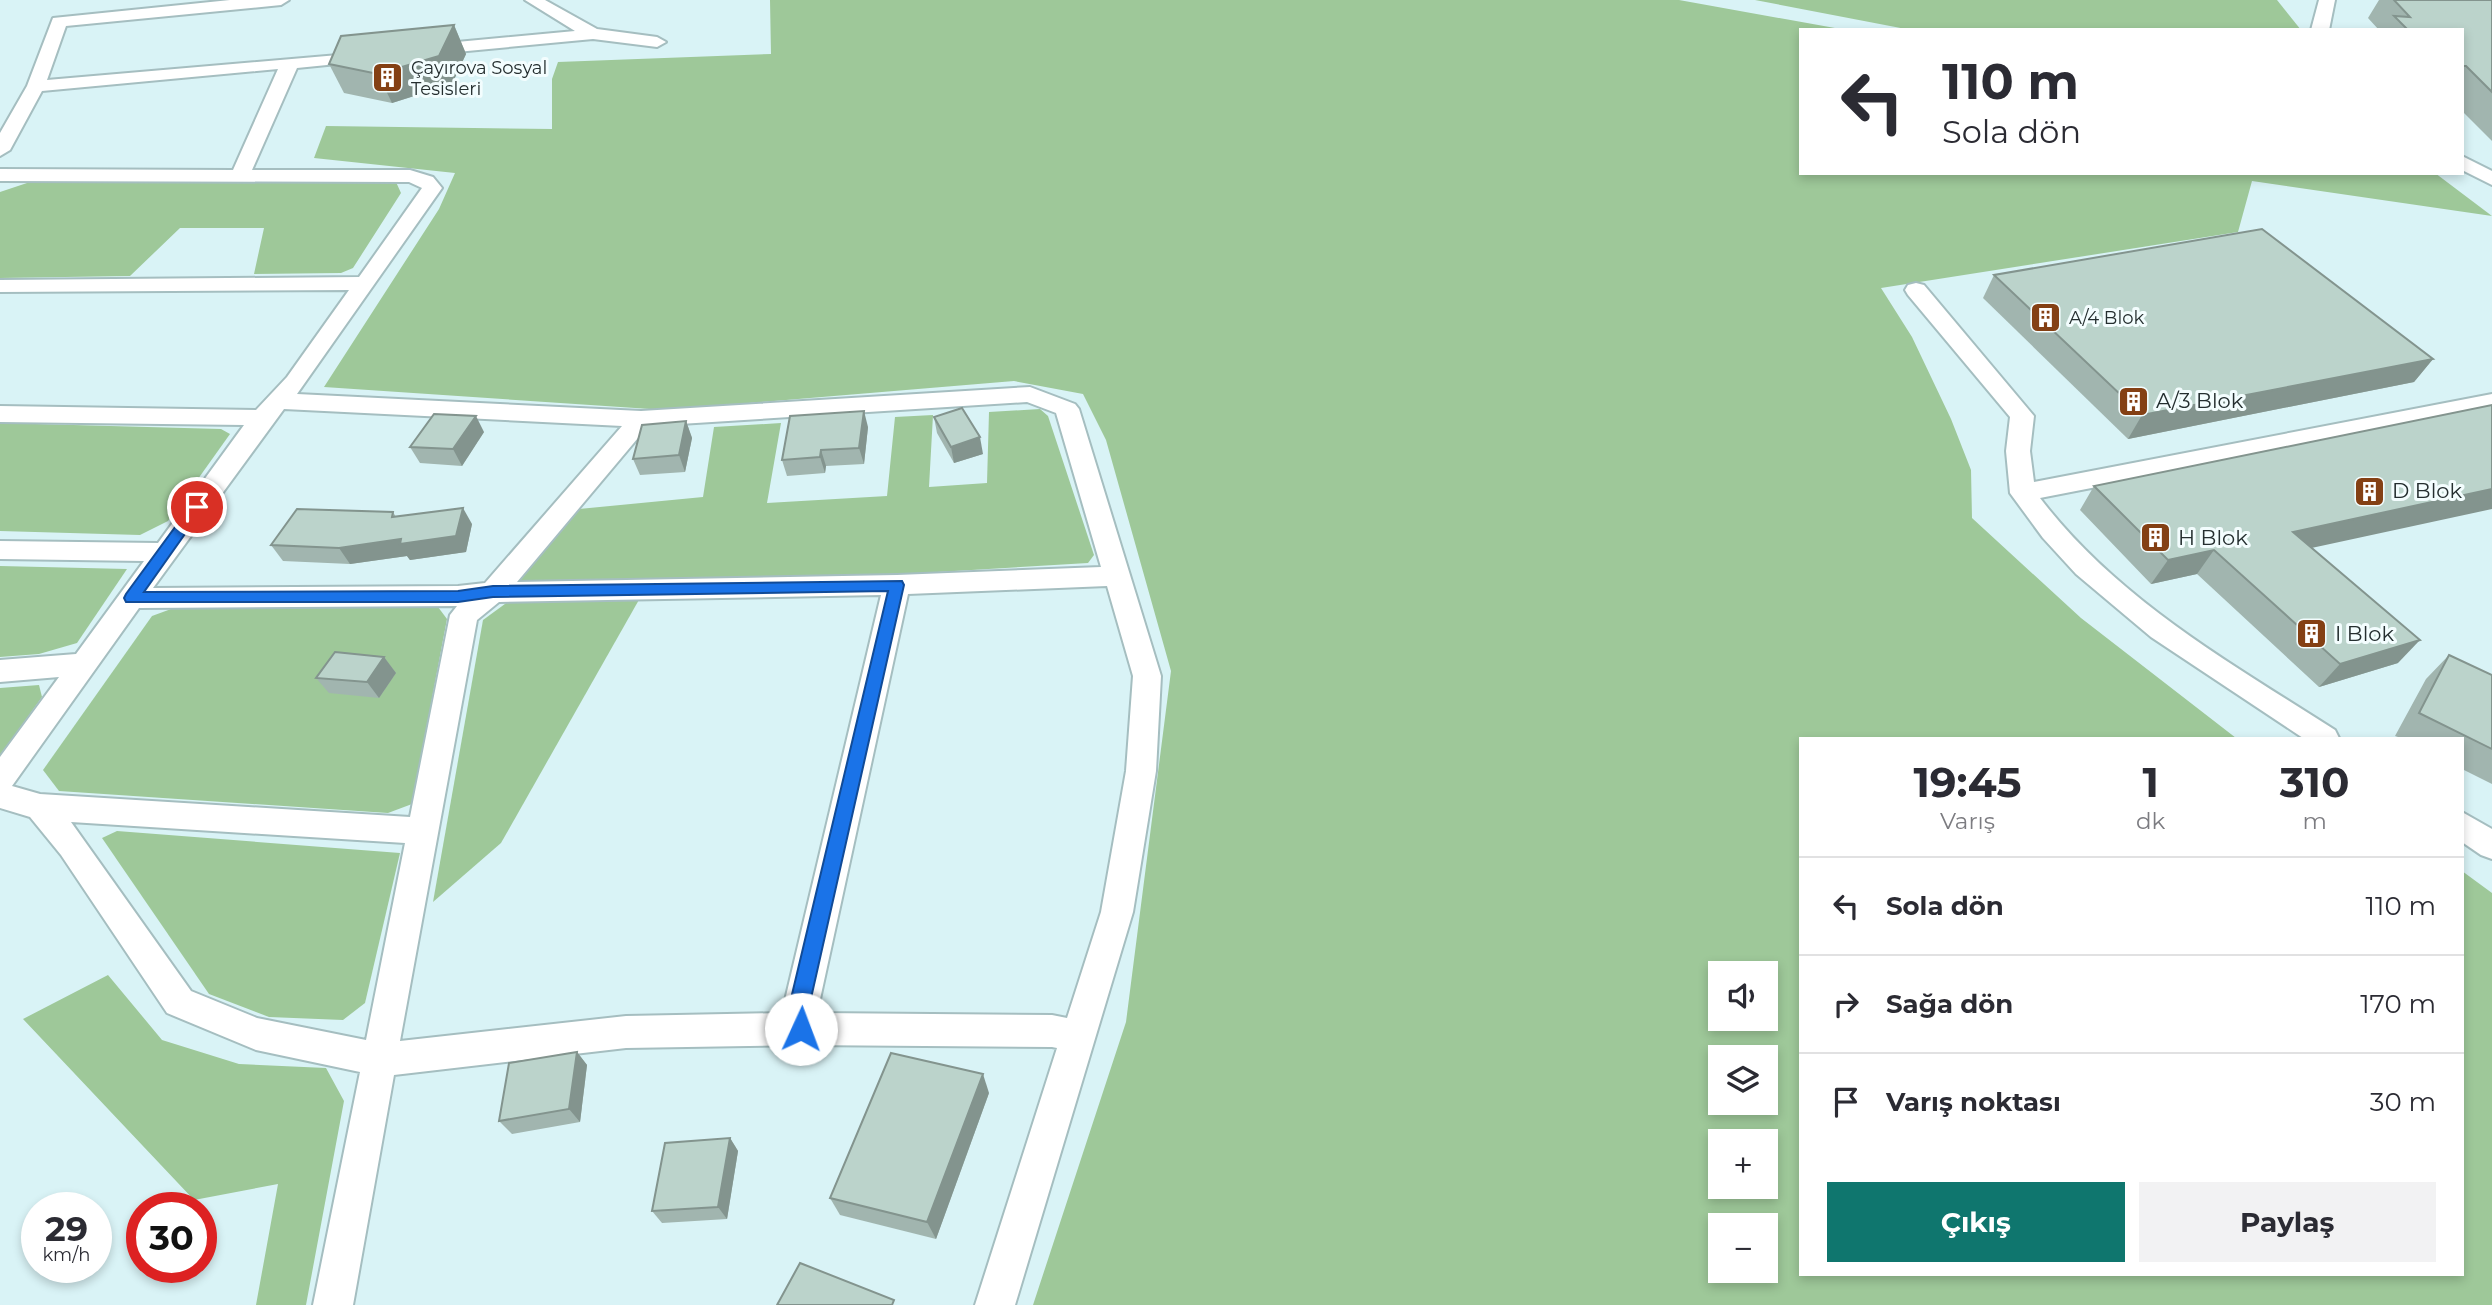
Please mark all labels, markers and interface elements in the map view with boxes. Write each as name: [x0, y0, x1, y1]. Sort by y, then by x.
text: 110 m: [1942, 52, 2079, 111]
icon: left: [1827, 56, 1918, 147]
place label: Çayırova Sosyal Tesisleri: [411, 57, 547, 100]
building icon: Çayırova Sosyal Tesisleri: [371, 61, 405, 95]
text: Sola dön: [1942, 112, 2081, 151]
building icon: A/4 Blok: [2029, 301, 2063, 335]
place label: A/4 Blok: [2069, 307, 2145, 329]
building icon: A/3 Blok: [2116, 384, 2150, 418]
place label: A/3 Blok: [2156, 388, 2244, 413]
building icon: D Blok: [2352, 474, 2386, 508]
pin: [167, 477, 227, 537]
place label: D Blok: [2392, 478, 2462, 503]
icon: arrive: [178, 488, 216, 526]
building icon: H Blok: [2138, 521, 2172, 555]
place label: H Blok: [2178, 525, 2248, 550]
building icon: I Blok: [2295, 617, 2329, 651]
place label: I Blok: [2335, 621, 2394, 646]
text: 19:45: [1913, 756, 2022, 808]
text: 1: [2142, 756, 2159, 808]
text: 310: [2280, 756, 2350, 808]
text: Varış: [1940, 807, 1995, 835]
text: dk: [2136, 807, 2165, 835]
text: m: [2302, 807, 2327, 835]
icon: left: [1827, 887, 1865, 925]
text: Sola dön: [1886, 890, 2004, 922]
text: 110 m: [2366, 890, 2436, 922]
map controls: [1708, 961, 1778, 1283]
button: sound: [1708, 961, 1778, 1031]
icon: right: [1827, 985, 1865, 1023]
text: Sağa dön: [1886, 988, 2013, 1020]
text: 170 m: [2360, 988, 2436, 1020]
position arrow: [764, 992, 838, 1066]
button: layers: [1708, 1045, 1778, 1115]
icon: arrive: [1827, 1083, 1865, 1121]
text: Varış noktası: [1886, 1086, 2061, 1118]
text: 30 m: [2370, 1086, 2436, 1118]
button: +: [1708, 1129, 1778, 1199]
button: Çıkış: [1827, 1182, 2125, 1262]
button: Paylaş: [2139, 1182, 2436, 1262]
speed limit sign: 30: [126, 1192, 217, 1283]
text: 29: [45, 1207, 88, 1250]
button: −: [1708, 1213, 1778, 1283]
text: km/h: [42, 1244, 91, 1266]

